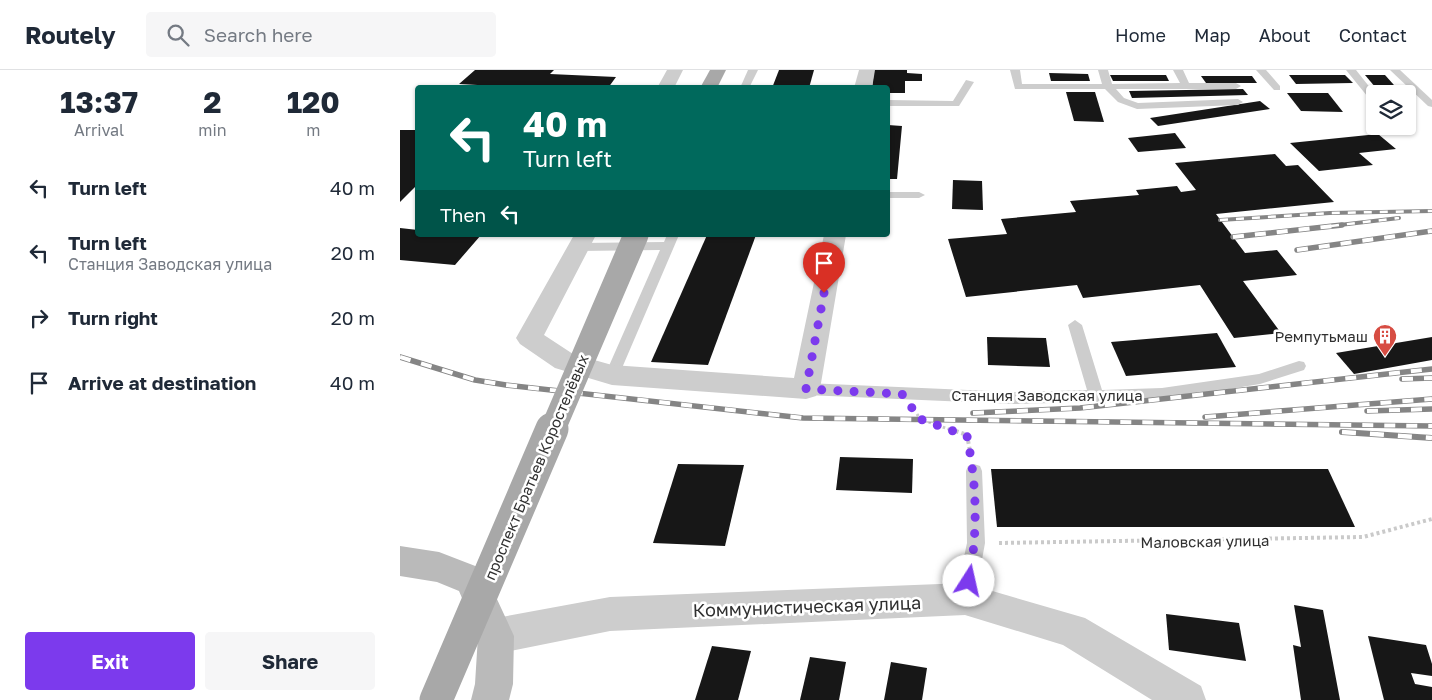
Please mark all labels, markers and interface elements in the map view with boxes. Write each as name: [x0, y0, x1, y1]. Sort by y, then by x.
search box: [146, 12, 496, 57]
text: Routely: [25, 20, 116, 49]
icon: search: [164, 21, 192, 49]
text: Search here: [204, 23, 313, 46]
text: Home: [1115, 24, 1166, 46]
text: Map: [1194, 24, 1231, 46]
text: About: [1259, 24, 1311, 46]
text: Contact: [1339, 24, 1407, 46]
text: 13:37: [60, 84, 138, 120]
text: 2: [203, 84, 222, 120]
text: 120: [287, 84, 340, 120]
map controls: [1366, 85, 1416, 135]
button: layers: [1366, 85, 1416, 135]
text: 40 m: [523, 103, 607, 145]
icon: left: [440, 105, 505, 170]
text: Arrival: [74, 120, 124, 140]
text: min: [198, 120, 227, 140]
text: m: [306, 120, 320, 140]
text: Turn left: [523, 145, 612, 172]
icon: left: [25, 174, 53, 202]
text: Turn left: [68, 176, 147, 199]
text: 40 m: [330, 176, 375, 199]
icon: left: [496, 200, 524, 228]
text: Then: [440, 203, 486, 226]
text: Turn left: [68, 231, 147, 254]
icon: left: [25, 239, 53, 267]
text: 20 m: [331, 241, 375, 264]
pin: [803, 242, 845, 293]
icon: arrive: [810, 249, 838, 277]
text: Станция Заводская улица: [68, 254, 272, 274]
icon: right: [25, 304, 53, 332]
text: Turn right: [68, 306, 158, 329]
text: 20 m: [331, 306, 375, 329]
building icon: Ремпутьмаш: [1372, 323, 1398, 357]
place label: Ремпутьмаш: [1274, 327, 1368, 345]
street label: проспект Братьев Коростелёвых: [480, 352, 592, 582]
icon: arrive: [25, 369, 53, 397]
text: Arrive at destination: [68, 371, 256, 394]
text: 40 m: [330, 371, 375, 394]
street label: Станция Заводская улица: [951, 386, 1143, 404]
street label: Маловская улица: [1140, 531, 1270, 551]
position arrow: [942, 554, 994, 606]
street label: Коммунистическая улица: [692, 591, 922, 621]
button: Exit: [25, 632, 195, 690]
button: Share: [205, 632, 375, 690]

